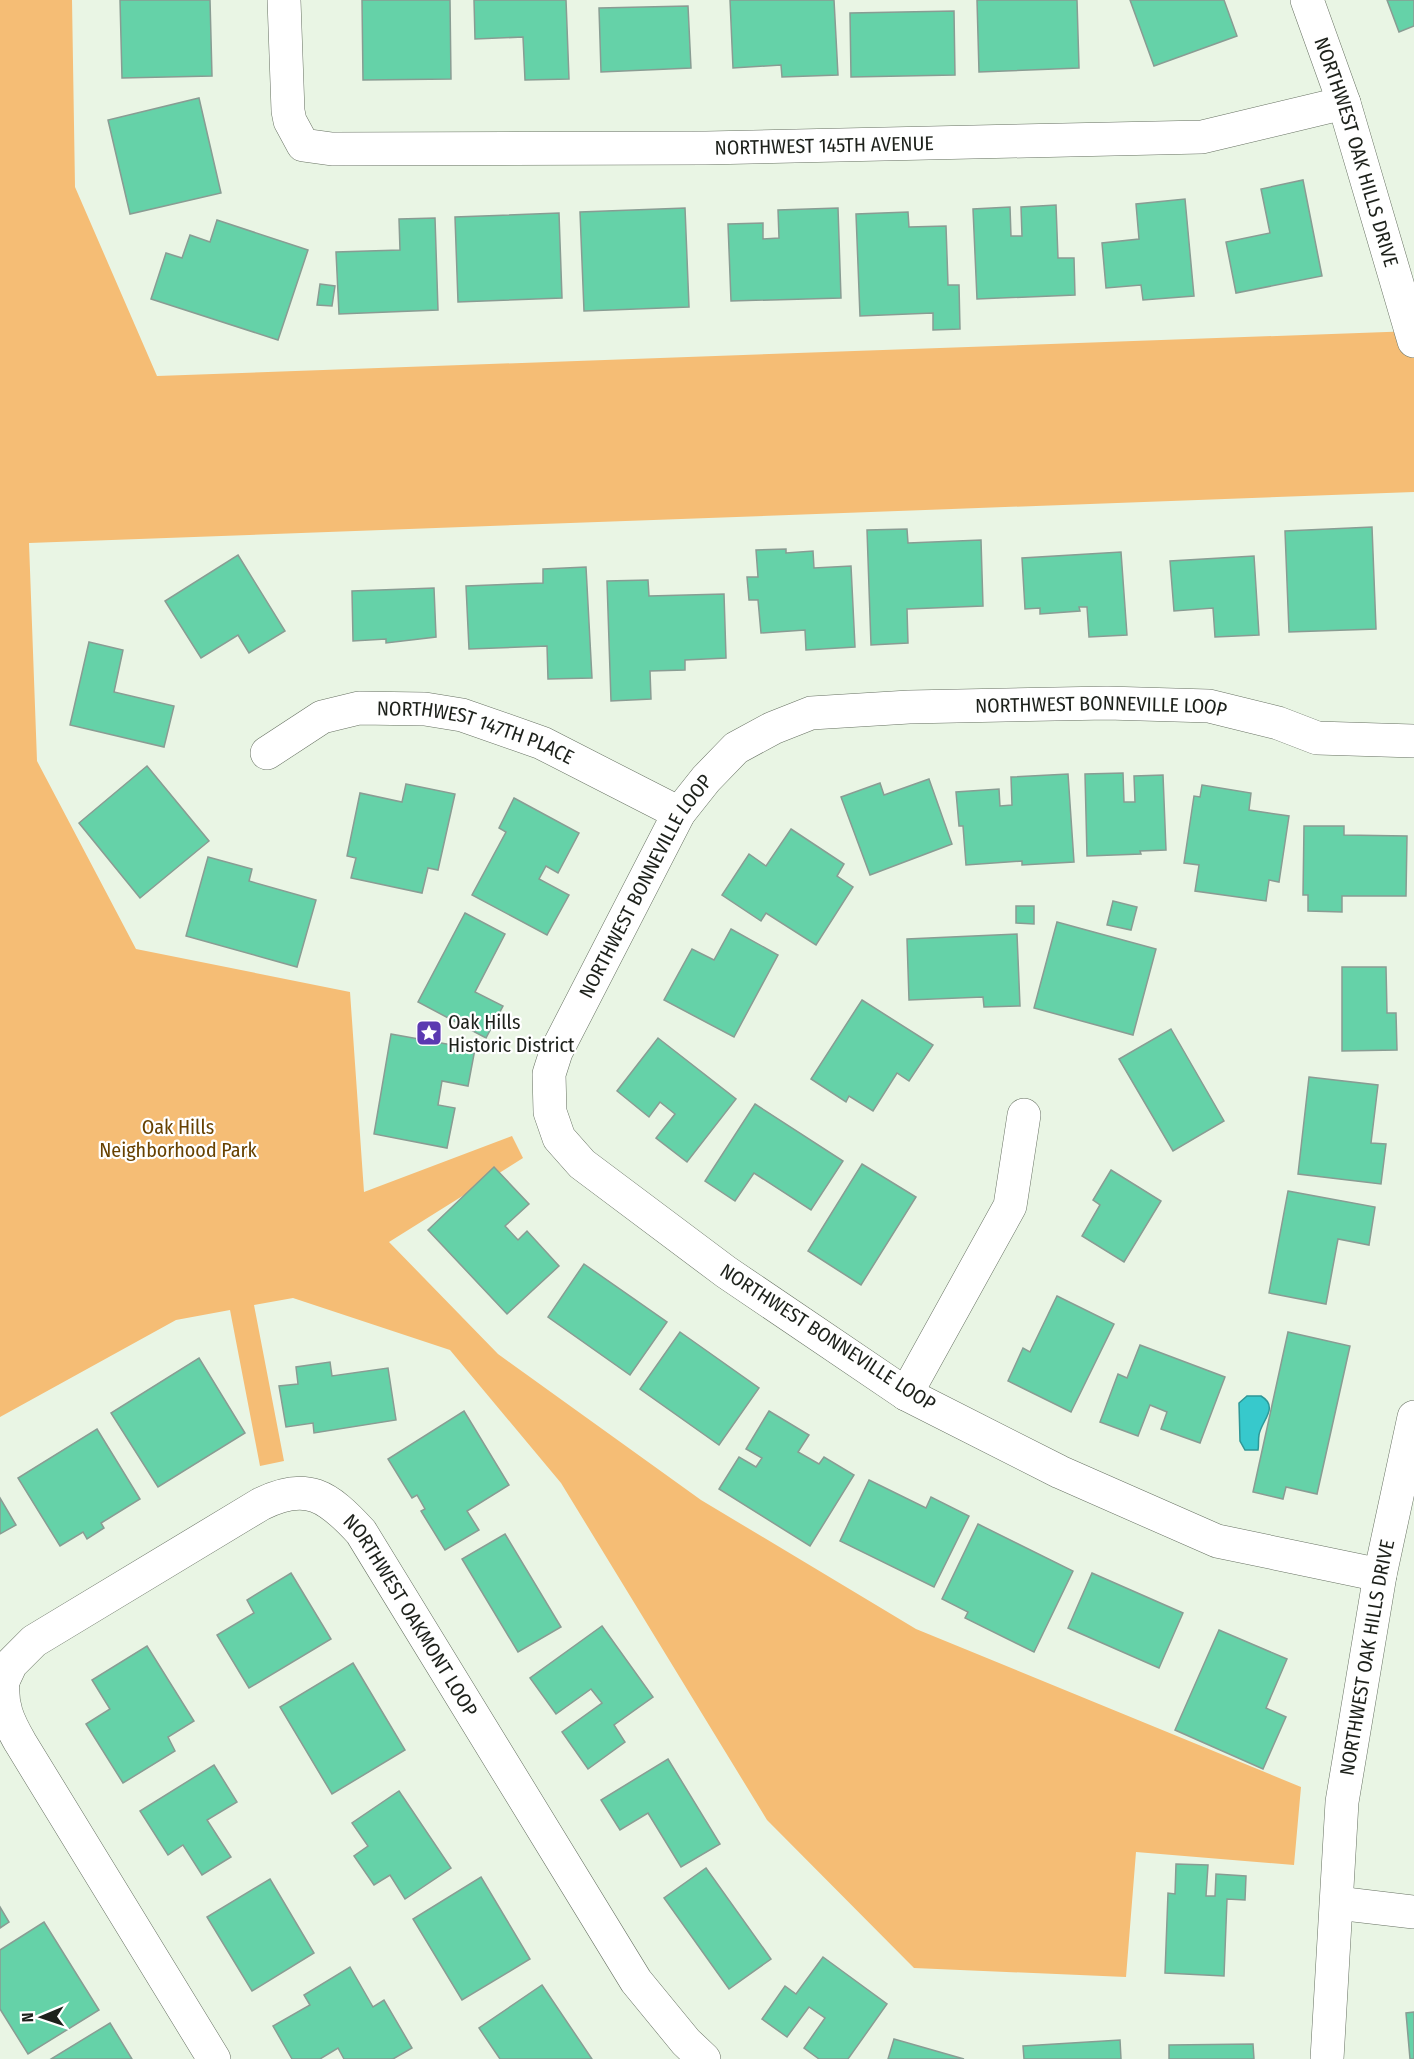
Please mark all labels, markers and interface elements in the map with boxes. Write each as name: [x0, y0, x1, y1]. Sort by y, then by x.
street label: NORTHWEST OAK HILLS DRIVE: [1309, 34, 1404, 270]
street label: NORTHWEST 145TH AVENUE: [714, 131, 934, 160]
street label: NORTHWEST BONNEVILLE LOOP: [975, 691, 1230, 722]
street label: NORTHWEST 147TH PLACE: [377, 696, 578, 769]
street label: NORTHWEST BONNEVILLE LOOP: [574, 770, 717, 1002]
place label: Oak Hills Historic District: [448, 1010, 575, 1057]
place icon: Oak Hills Historic District: [414, 1018, 444, 1048]
park label: Oak Hills Neighborhood Park: [99, 1115, 258, 1162]
street label: NORTHWEST BONNEVILLE LOOP: [716, 1258, 940, 1416]
street label: NORTHWEST OAKMONT LOOP: [339, 1509, 483, 1721]
street label: NORTHWEST OAK HILLS DRIVE: [1335, 1537, 1399, 1777]
north arrow: [12, 1987, 72, 2047]
text: N: [18, 2012, 37, 2023]

